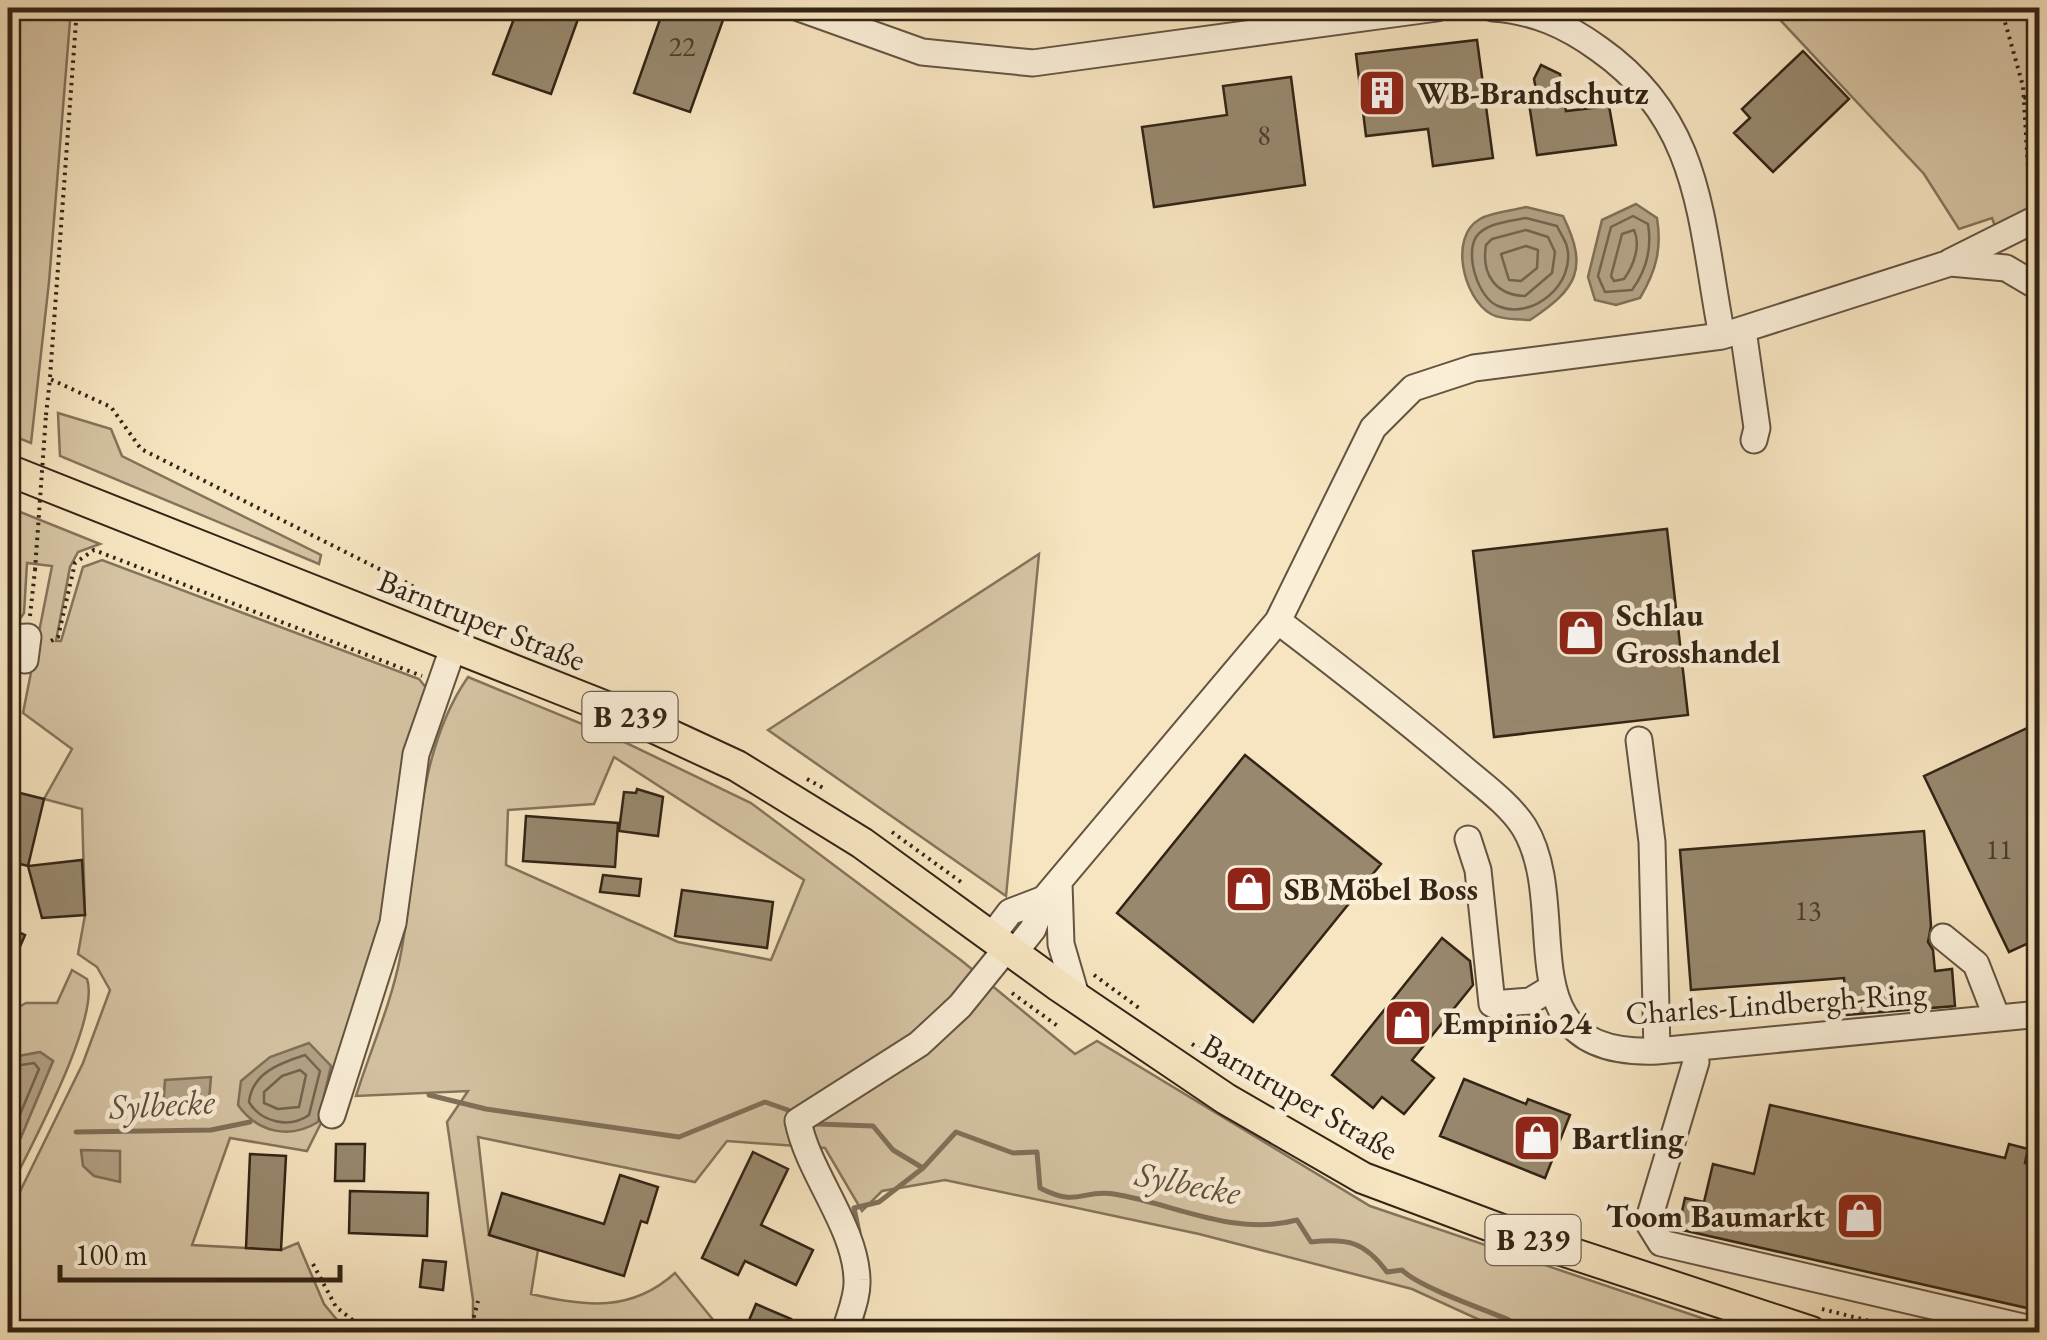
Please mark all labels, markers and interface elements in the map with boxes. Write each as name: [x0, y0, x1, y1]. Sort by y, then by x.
house number: 22: [669, 28, 696, 64]
building icon: WB-Brandschutz: [1356, 67, 1408, 119]
place label: WB-Brandschutz: [1417, 72, 1649, 114]
house number: 8: [1257, 117, 1271, 153]
street label: Barntruper Straße: [372, 559, 592, 681]
place label: Schlau Grosshandel: [1616, 594, 1780, 673]
shop icon: Schlau Grosshandel: [1555, 607, 1607, 659]
road number: B 239: [582, 692, 678, 742]
house number: 11: [1986, 831, 2012, 867]
shop icon: SB Möbel Boss: [1223, 863, 1275, 915]
place label: SB Möbel Boss: [1284, 868, 1478, 910]
house number: 13: [1795, 892, 1821, 928]
street label: Charles-Lindbergh-Ring: [1624, 971, 1929, 1034]
shop icon: Empinio24: [1382, 997, 1434, 1049]
place label: Empinio24: [1443, 1002, 1593, 1044]
street label: Barntruper Straße: [1194, 1024, 1406, 1170]
water label: Sylbecke: [107, 1078, 217, 1130]
shop icon: Bartling: [1511, 1112, 1563, 1164]
place label: Bartling: [1572, 1117, 1685, 1159]
water label: Sylbecke: [1131, 1150, 1245, 1216]
shop icon: Toom Baumarkt: [1834, 1190, 1886, 1242]
place label: Toom Baumarkt: [1606, 1195, 1825, 1237]
road number: B 239: [1486, 1215, 1580, 1265]
scale bar: [60, 1220, 340, 1282]
text: 100 m: [75, 1235, 148, 1274]

